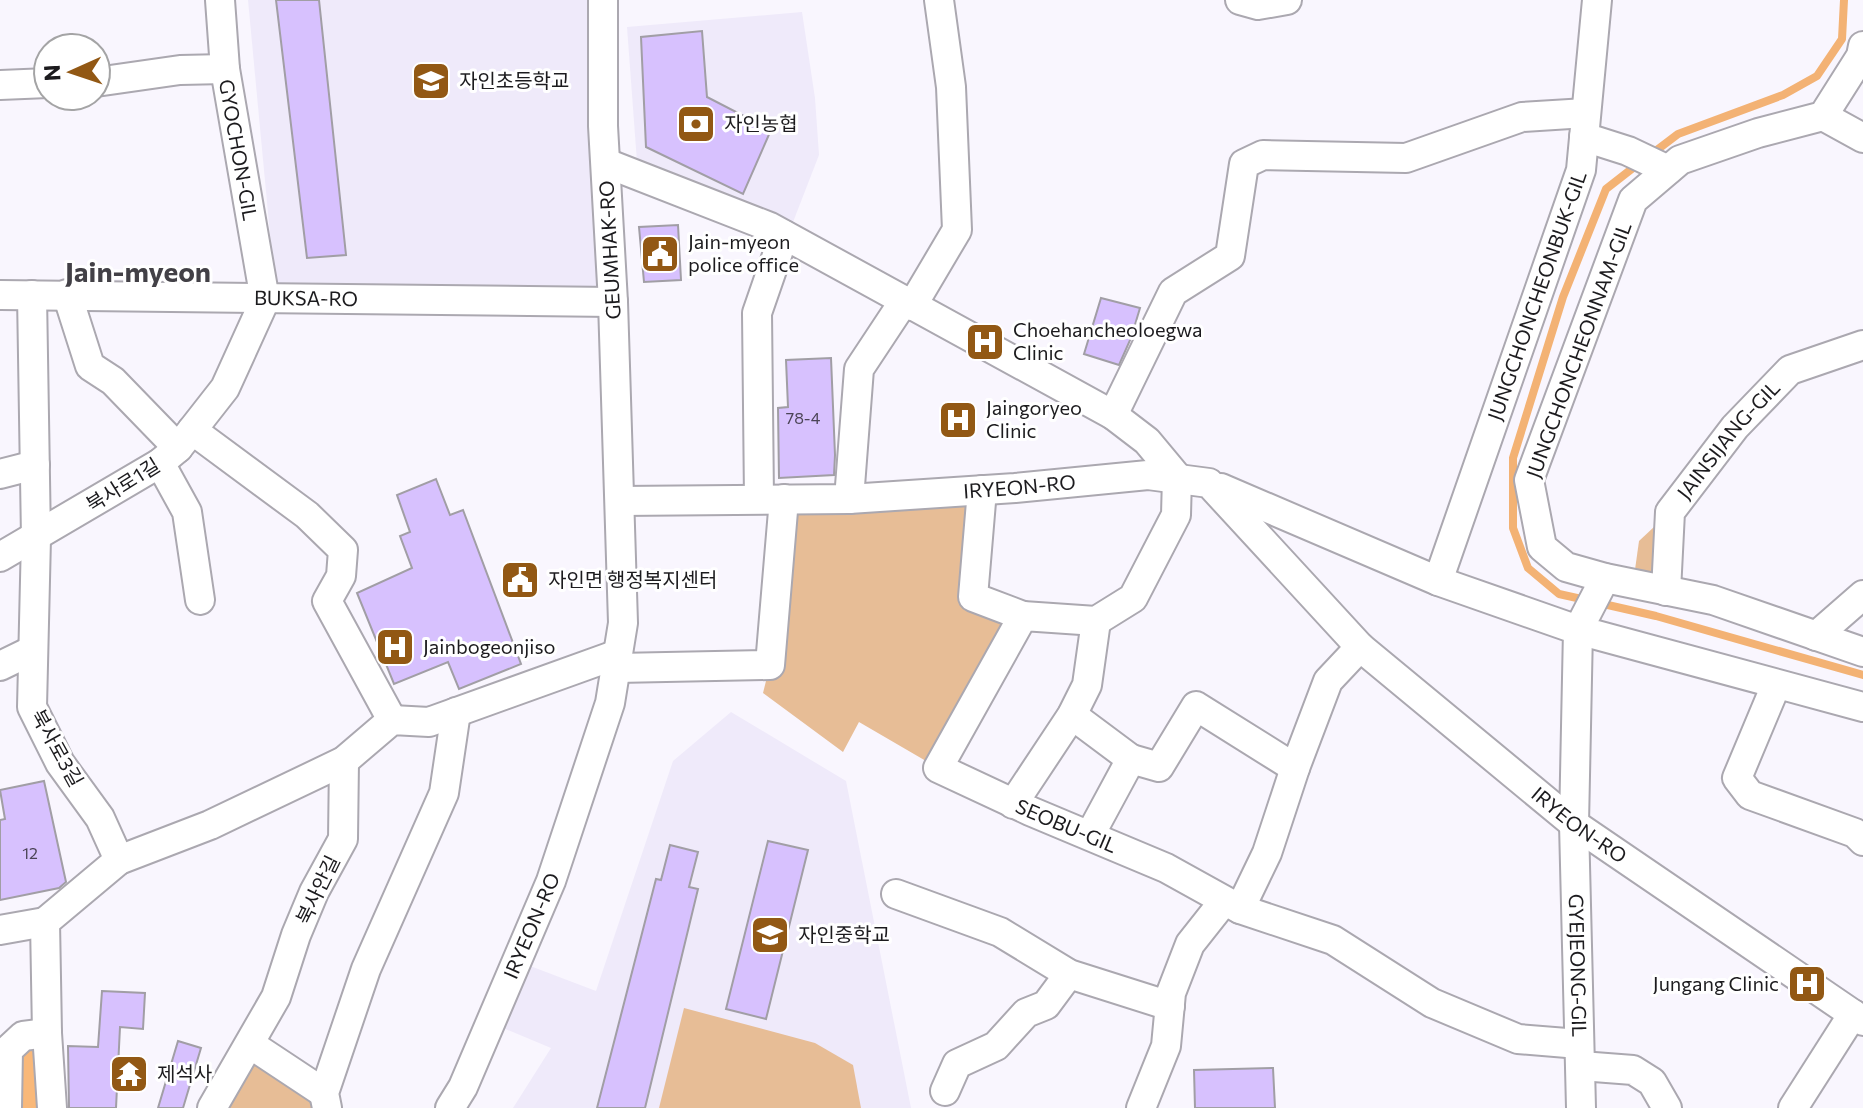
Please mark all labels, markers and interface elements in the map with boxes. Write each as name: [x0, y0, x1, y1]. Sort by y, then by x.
north arrow: [32, 32, 112, 112]
school or university icon: 자인초등학교: [410, 60, 452, 102]
text: N: [38, 64, 65, 82]
place label: 자인초등학교: [459, 68, 569, 92]
street label: GYOCHON-GIL: [215, 77, 263, 222]
bank icon: 자인농협: [675, 103, 717, 145]
place label: 자인농협: [724, 111, 798, 135]
street label: JUNGCHONCHEONBUK-GIL: [1482, 168, 1591, 423]
street label: GEUMHAK-RO: [593, 180, 625, 320]
street label: JUNGCHONCHEONNAM-GIL: [1521, 219, 1636, 481]
place label: Jain-myeon police office: [688, 229, 799, 276]
public building icon: Jain-myeon police office: [639, 233, 681, 275]
district label: Jain-myeon: [65, 254, 211, 288]
street label: BUKSA-RO: [254, 285, 358, 310]
place label: Choehancheoloegwa Clinic: [1013, 317, 1203, 364]
hospital icon: Choehancheoloegwa Clinic: [964, 321, 1006, 363]
street label: JAINSIJANG-GIL: [1671, 375, 1784, 503]
place label: Jaingoryeo Clinic: [986, 395, 1082, 442]
hospital icon: Jaingoryeo Clinic: [937, 399, 979, 441]
house number: 78-4: [786, 408, 821, 427]
street label: 북사로1길: [81, 452, 164, 516]
street label: IRYEON-RO: [963, 469, 1077, 502]
public building icon: 자인면 행정복지센터: [499, 559, 541, 601]
place label: 자인면 행정복지센터: [548, 567, 717, 591]
hospital icon: Jainbogeonjiso: [374, 626, 416, 668]
place label: Jainbogeonjiso: [423, 634, 556, 658]
street label: 북사로3길: [27, 705, 89, 791]
street label: IRYEON-RO: [1527, 781, 1632, 868]
street label: SEOBU-GIL: [1012, 793, 1121, 857]
house number: 12: [22, 843, 38, 862]
street label: 북사안길: [290, 851, 344, 928]
street label: IRYEON-RO: [498, 869, 564, 982]
street label: GYEJEONG-GIL: [1565, 894, 1592, 1037]
school or university icon: 자인중학교: [749, 914, 791, 956]
place label: 자인중학교: [798, 922, 890, 946]
hospital icon: Jungang Clinic: [1786, 963, 1828, 1005]
place label: Jungang Clinic: [1653, 971, 1779, 995]
temple icon: 제석사: [108, 1053, 150, 1095]
place label: 제석사: [157, 1061, 212, 1085]

